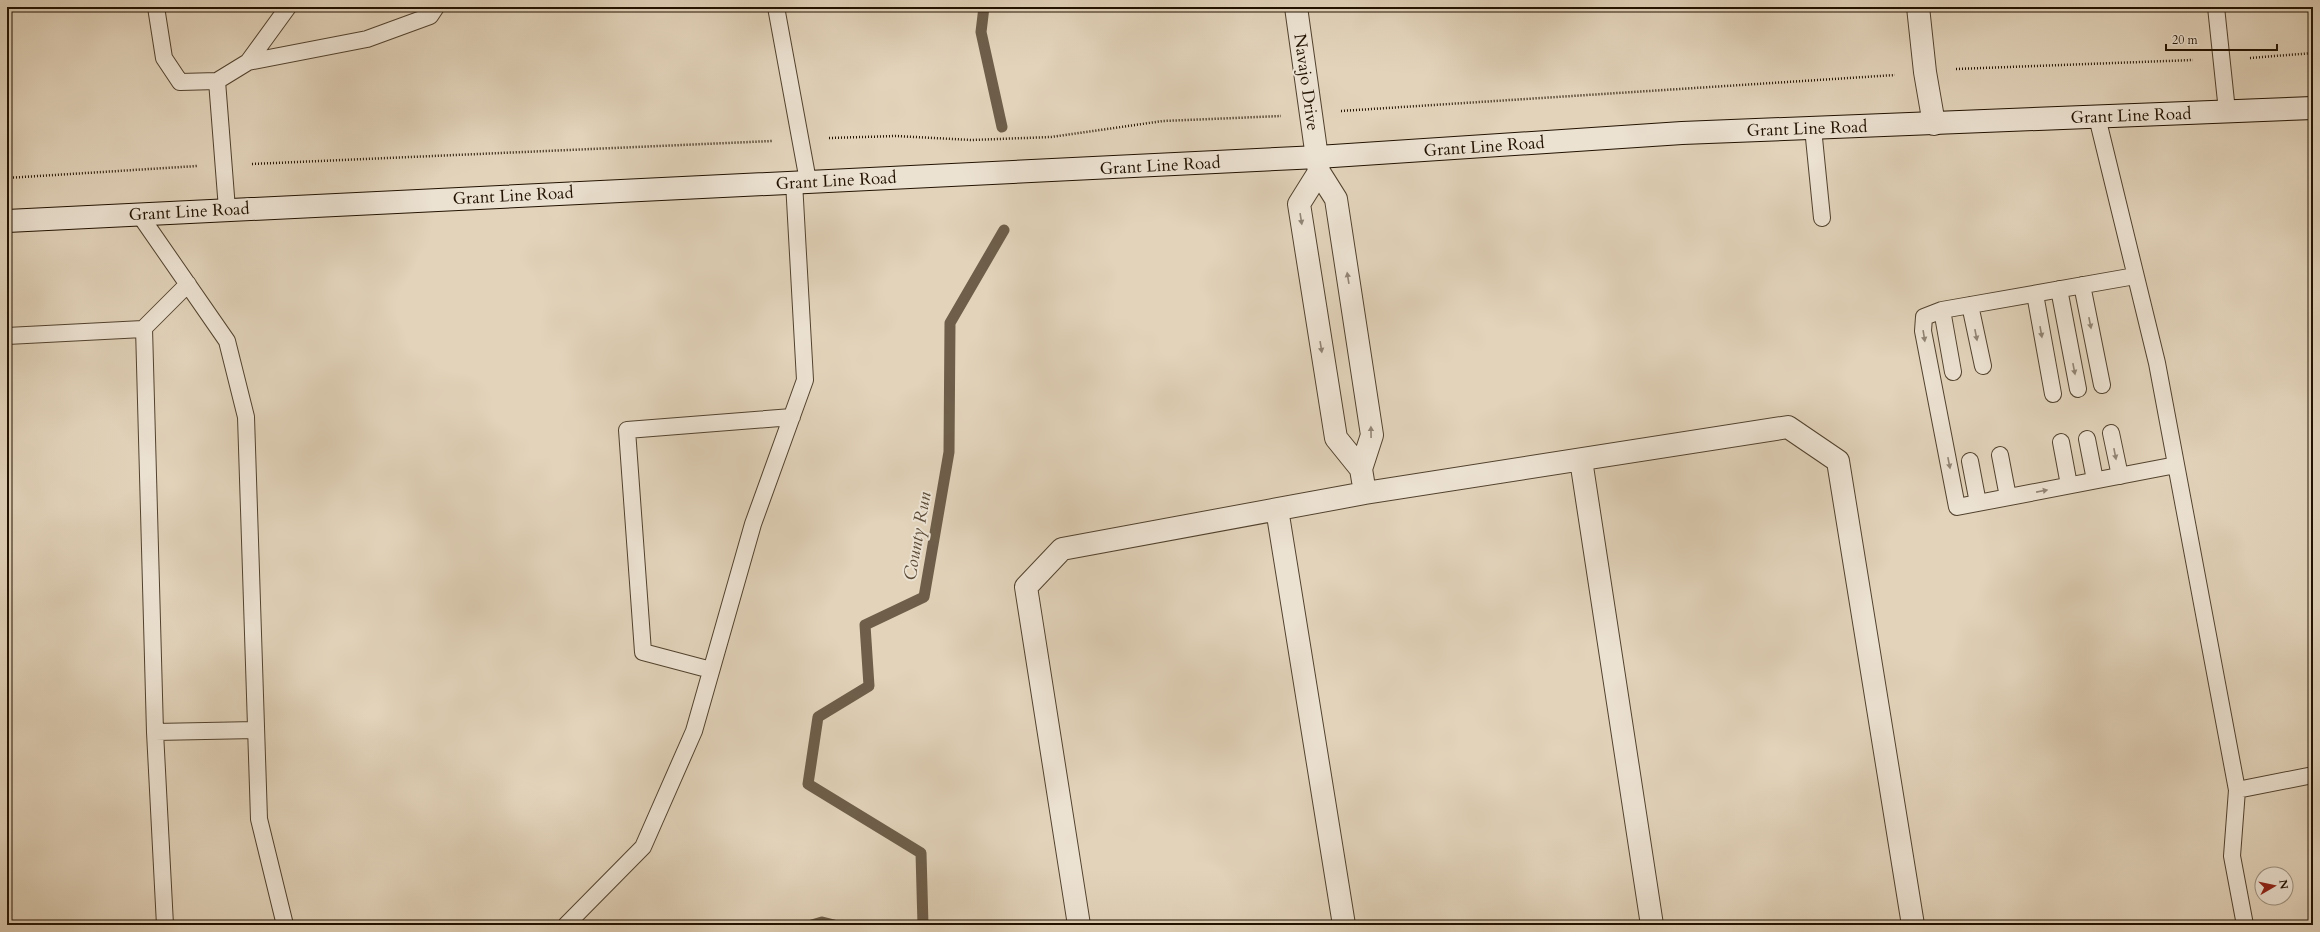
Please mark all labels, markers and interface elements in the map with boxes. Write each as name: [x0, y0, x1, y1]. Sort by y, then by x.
scale bar: [2166, 26, 2277, 52]
street label: Navajo Drive: [1288, 32, 1325, 132]
text: 20 m: [2172, 32, 2199, 48]
street label: Grant Line Road: [2070, 102, 2192, 129]
street label: Grant Line Road: [1746, 115, 1868, 142]
street label: Grant Line Road: [1423, 131, 1545, 162]
street label: Grant Line Road: [1099, 151, 1221, 180]
street label: Grant Line Road: [775, 166, 897, 195]
street label: Grant Line Road: [452, 181, 574, 210]
street label: Grant Line Road: [128, 197, 250, 226]
one-way arrow: [1298, 213, 1304, 225]
one-way arrow: [1345, 272, 1351, 284]
one-way arrow: [2087, 317, 2093, 329]
one-way arrow: [2039, 326, 2045, 338]
one-way arrow: [1974, 329, 1980, 342]
one-way arrow: [1921, 330, 1927, 342]
one-way arrow: [1319, 341, 1325, 353]
one-way arrow: [2071, 363, 2077, 375]
one-way arrow: [1368, 425, 1374, 438]
one-way arrow: [2113, 448, 2119, 460]
one-way arrow: [1946, 457, 1952, 469]
one-way arrow: [2035, 487, 2048, 493]
water label: County Run: [897, 490, 938, 582]
north arrow: [2254, 866, 2294, 906]
text: N: [2275, 879, 2292, 891]

